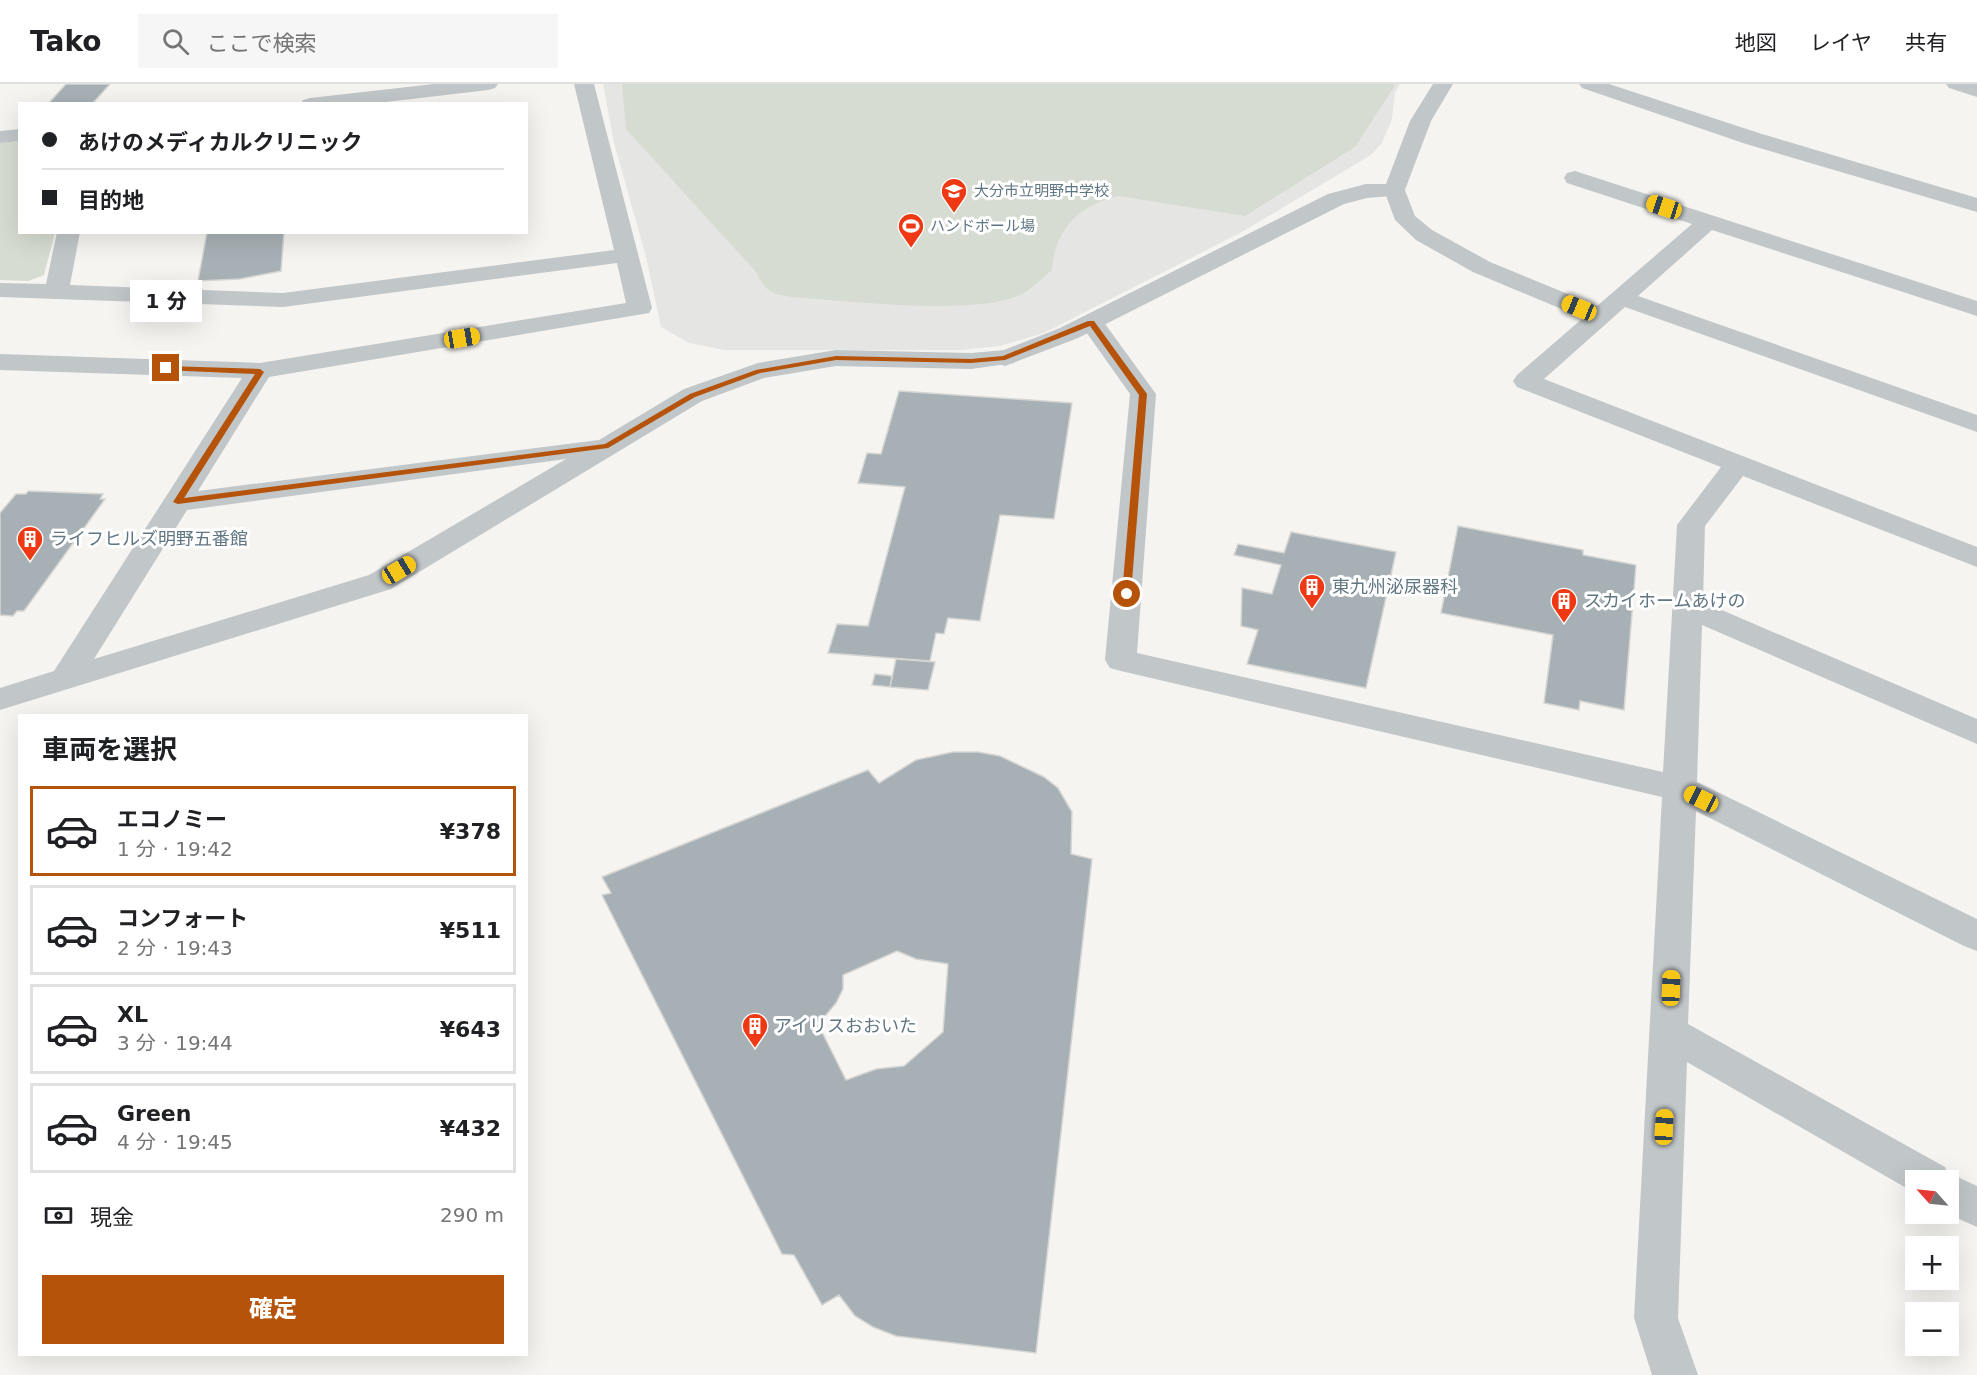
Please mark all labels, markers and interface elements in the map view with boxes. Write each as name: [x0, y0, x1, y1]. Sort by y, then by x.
search box: [138, 14, 558, 68]
text: Tako: [30, 25, 102, 58]
icon: search: [159, 25, 192, 58]
text: ここで検索: [207, 31, 317, 56]
text: 地図: [1735, 31, 1777, 55]
text: レイヤ: [1810, 31, 1872, 55]
text: 共有: [1905, 31, 1947, 55]
text: あけのメディカルクリニック: [78, 130, 362, 155]
school or university icon: 大分市立明野中学校: [939, 176, 969, 214]
place label: 大分市立明野中学校: [974, 182, 1109, 200]
text: 目的地: [78, 188, 144, 213]
car: [1644, 193, 1684, 221]
sports icon: ハンドボール場: [896, 211, 926, 249]
place label: ハンドボール場: [930, 217, 1035, 235]
callout: 1 分: [130, 281, 202, 323]
text: 1 分: [146, 289, 186, 313]
car: [1559, 293, 1599, 323]
car: [443, 326, 481, 350]
route end: [152, 354, 179, 381]
building icon: ライフヒルズ明野五番館: [15, 524, 45, 562]
place label: ライフヒルズ明野五番館: [50, 528, 248, 549]
car: [379, 553, 419, 587]
building icon: 東九州泌尿器科: [1297, 572, 1327, 610]
place label: 東九州泌尿器科: [1332, 576, 1458, 597]
route start: [1113, 580, 1140, 607]
building icon: スカイホームあけの: [1549, 586, 1579, 624]
place label: スカイホームあけの: [1584, 590, 1745, 611]
text: 車両を選択: [42, 734, 177, 765]
car: [1681, 783, 1721, 815]
icon: car: [45, 804, 99, 858]
text: エコノミー: [117, 807, 227, 832]
text: ¥378: [440, 819, 501, 844]
text: 1 分 · 19:42: [117, 837, 233, 861]
icon: car: [45, 903, 99, 957]
text: コンフォート: [117, 906, 248, 931]
text: ¥511: [440, 918, 501, 943]
text: 2 分 · 19:43: [117, 936, 233, 960]
car: [1661, 970, 1681, 1006]
icon: car: [45, 1002, 99, 1056]
text: XL: [117, 1002, 148, 1027]
building icon: アイリスおおいた: [740, 1011, 770, 1049]
place label: アイリスおおいた: [774, 1015, 917, 1036]
text: ¥643: [440, 1017, 501, 1042]
text: 3 分 · 19:44: [117, 1031, 233, 1055]
icon: car: [45, 1101, 99, 1155]
text: Green: [117, 1101, 191, 1126]
car: [1654, 1109, 1674, 1145]
text: ¥432: [440, 1116, 501, 1141]
text: 4 分 · 19:45: [117, 1130, 233, 1154]
north arrow: [1905, 1170, 1959, 1224]
map controls: [1905, 1170, 1959, 1356]
icon: cash: [42, 1199, 75, 1232]
text: 290 m: [440, 1203, 504, 1227]
text: 現金: [90, 1205, 134, 1230]
button: +: [1905, 1236, 1959, 1290]
button: 確定: [42, 1275, 504, 1344]
button: −: [1905, 1302, 1959, 1356]

